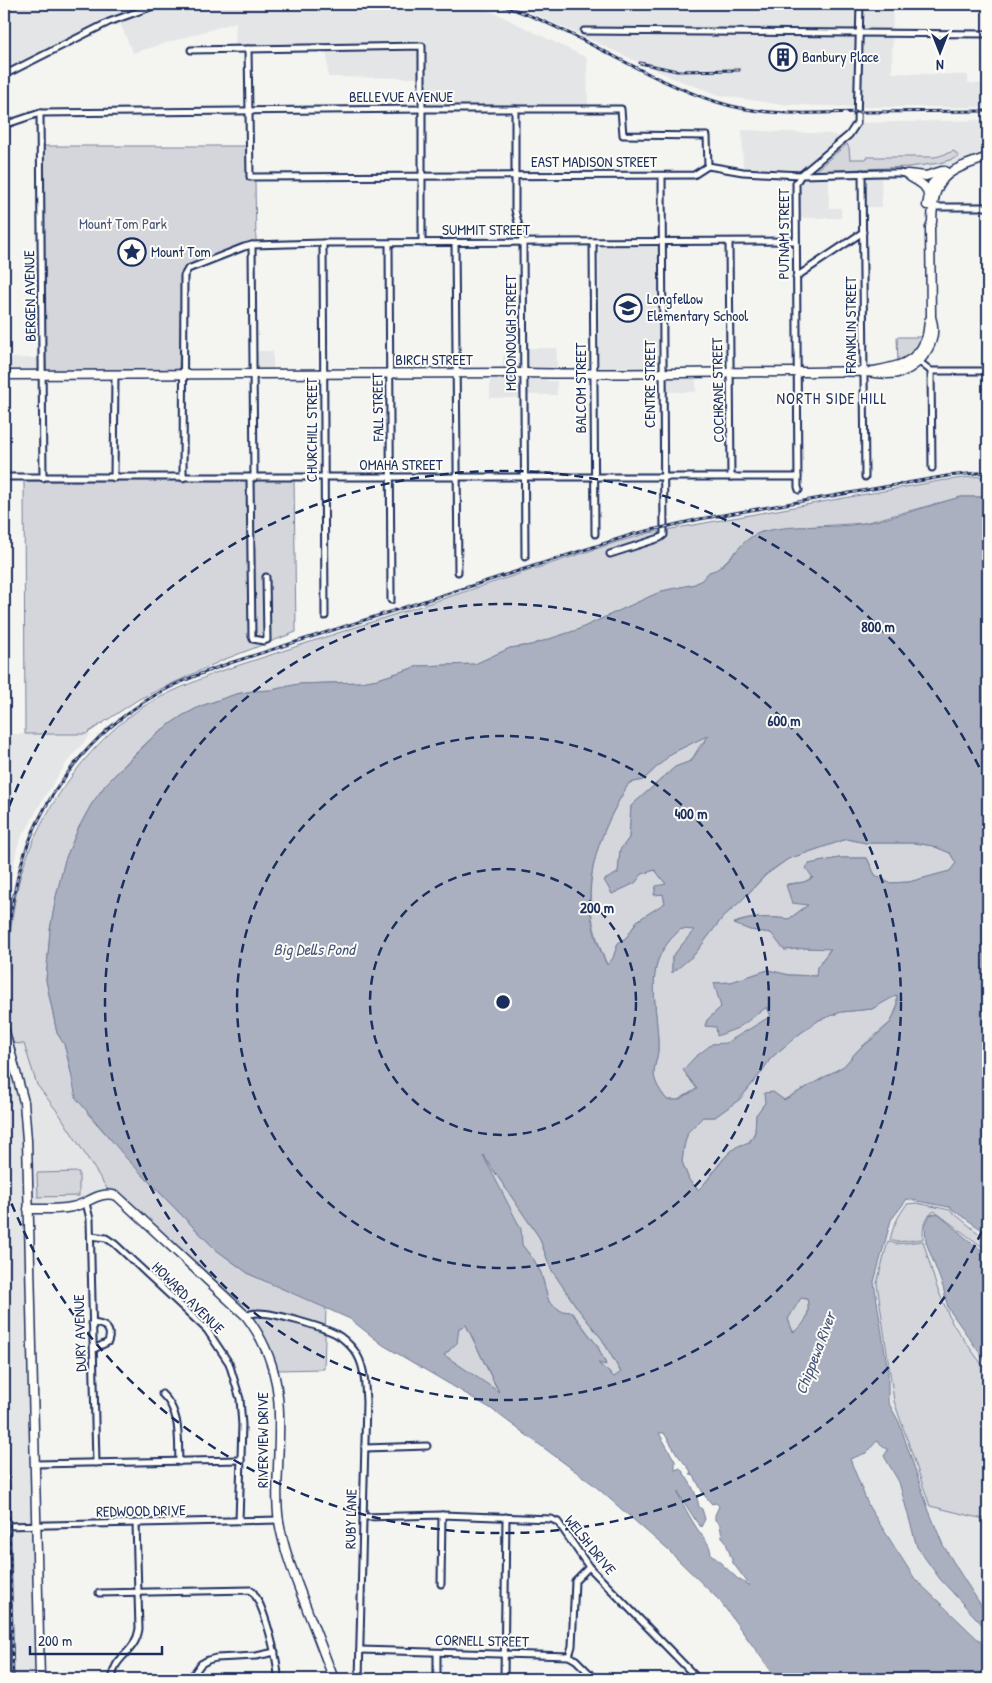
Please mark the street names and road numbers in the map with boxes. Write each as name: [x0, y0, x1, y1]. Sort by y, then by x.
street label: BELLEVUE AVENUE: [349, 86, 453, 107]
street label: EAST MADISON STREET: [531, 151, 658, 172]
street label: PUTNAM STREET: [773, 187, 794, 280]
street label: SUMMIT STREET: [442, 219, 531, 240]
street label: BERGEN AVENUE: [18, 250, 41, 342]
street label: MCDONOUGH STREET: [500, 274, 521, 391]
street label: FRANKLIN STREET: [840, 275, 861, 375]
street label: COCHRANE STREET: [706, 336, 729, 443]
street label: CENTRE STREET: [639, 339, 660, 428]
street label: BALCOM STREET: [570, 342, 591, 433]
street label: BIRCH STREET: [395, 349, 474, 370]
street label: FALL STREET: [366, 372, 389, 442]
street label: CHURCHILL STREET: [301, 377, 322, 482]
street label: OMAHA STREET: [359, 454, 444, 475]
street label: HOWARD AVENUE: [148, 1257, 229, 1339]
street label: DURY AVENUE: [68, 1294, 91, 1372]
street label: RIVERVIEW DRIVE: [252, 1392, 273, 1488]
street label: RUBY LANE: [339, 1488, 362, 1549]
street label: REDWOOD DRIVE: [96, 1499, 186, 1522]
street label: WELSH DRIVE: [560, 1510, 621, 1579]
street label: CORNELL STREET: [435, 1629, 530, 1652]

